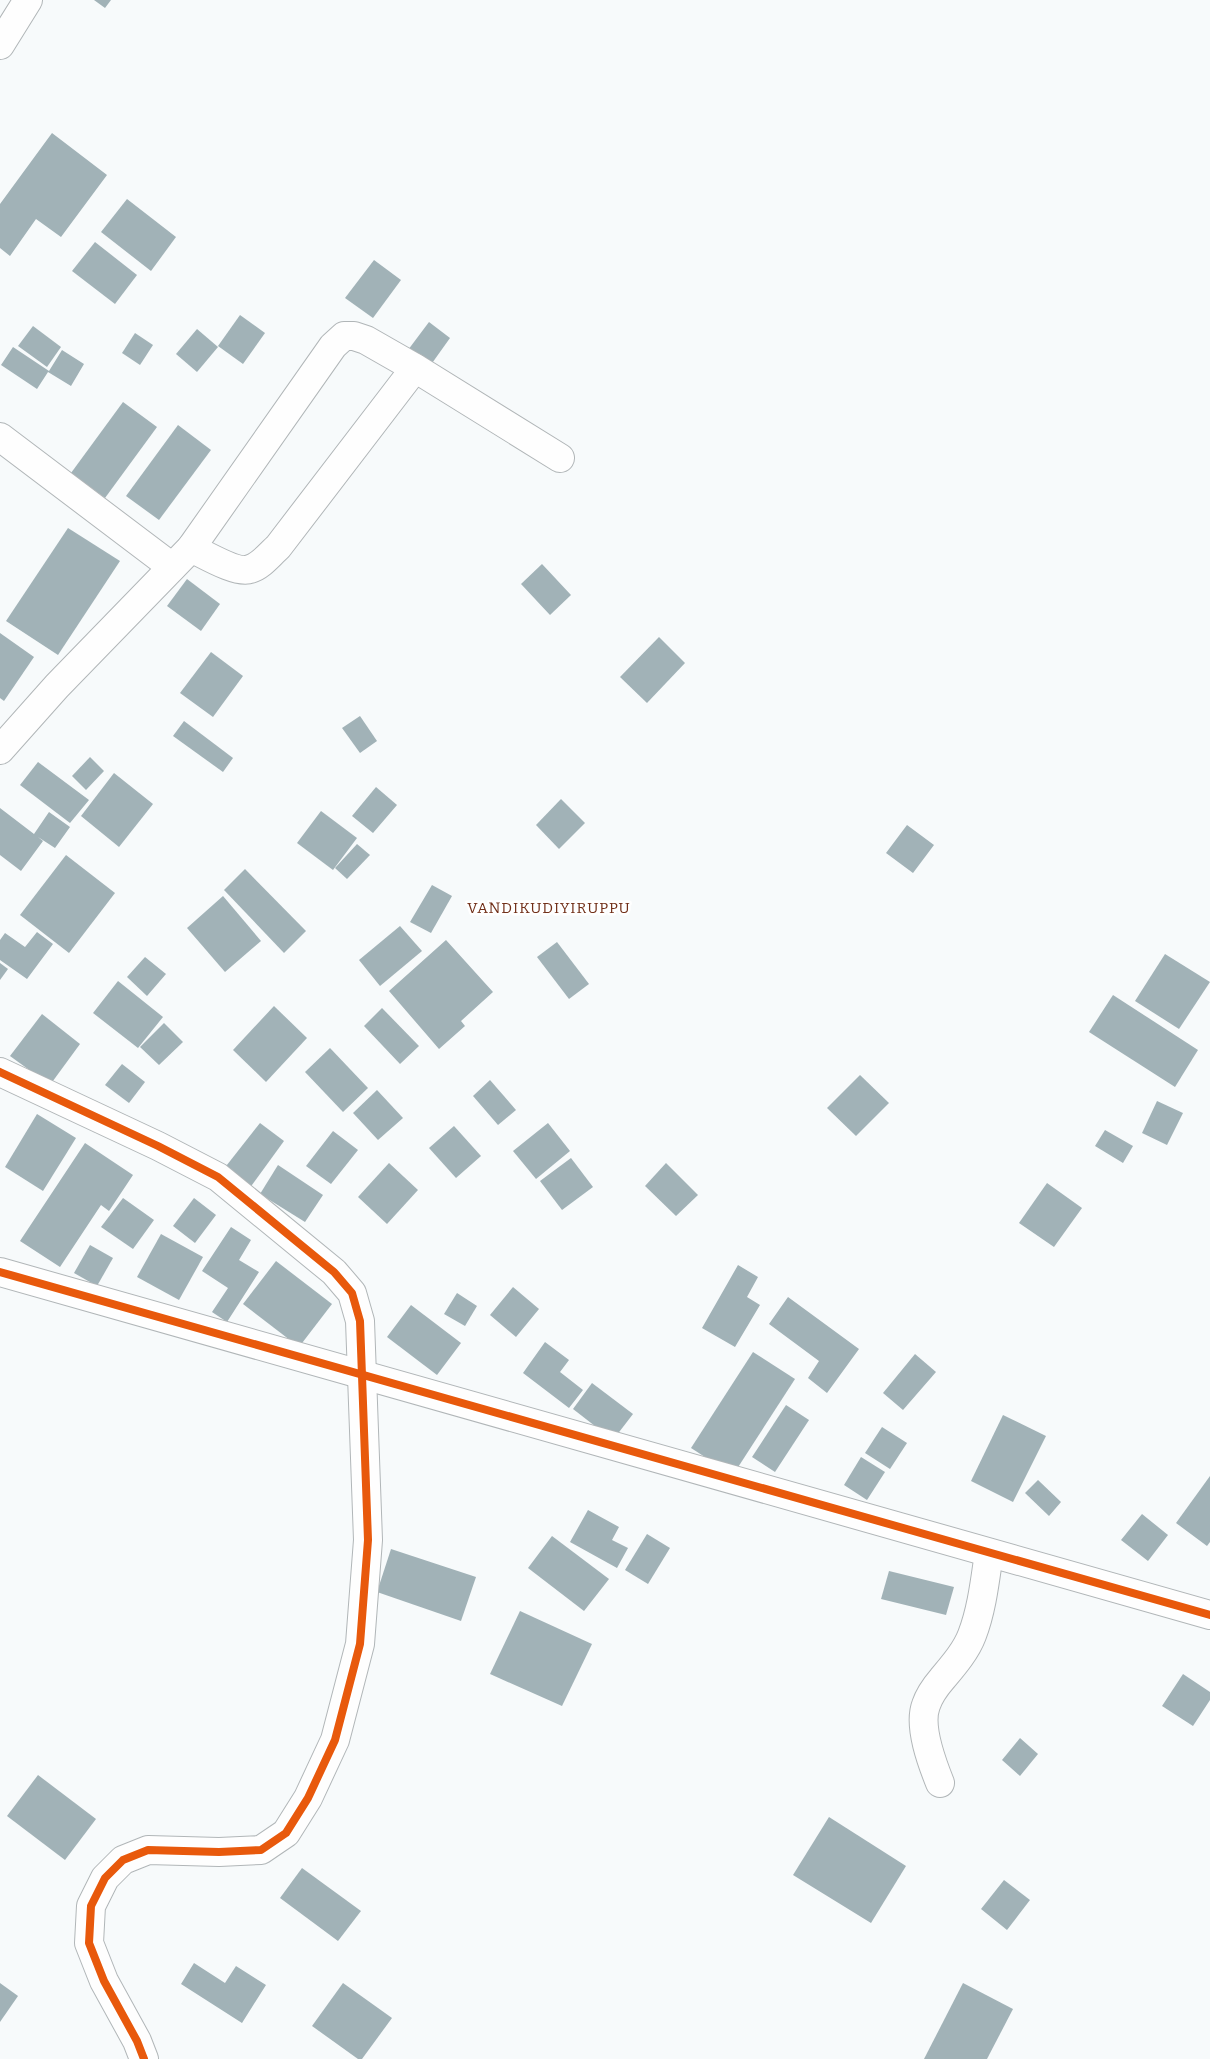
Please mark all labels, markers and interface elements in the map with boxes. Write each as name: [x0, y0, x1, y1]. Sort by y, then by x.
district label: VANDIKUDIYIRUPPU: [467, 899, 631, 917]

